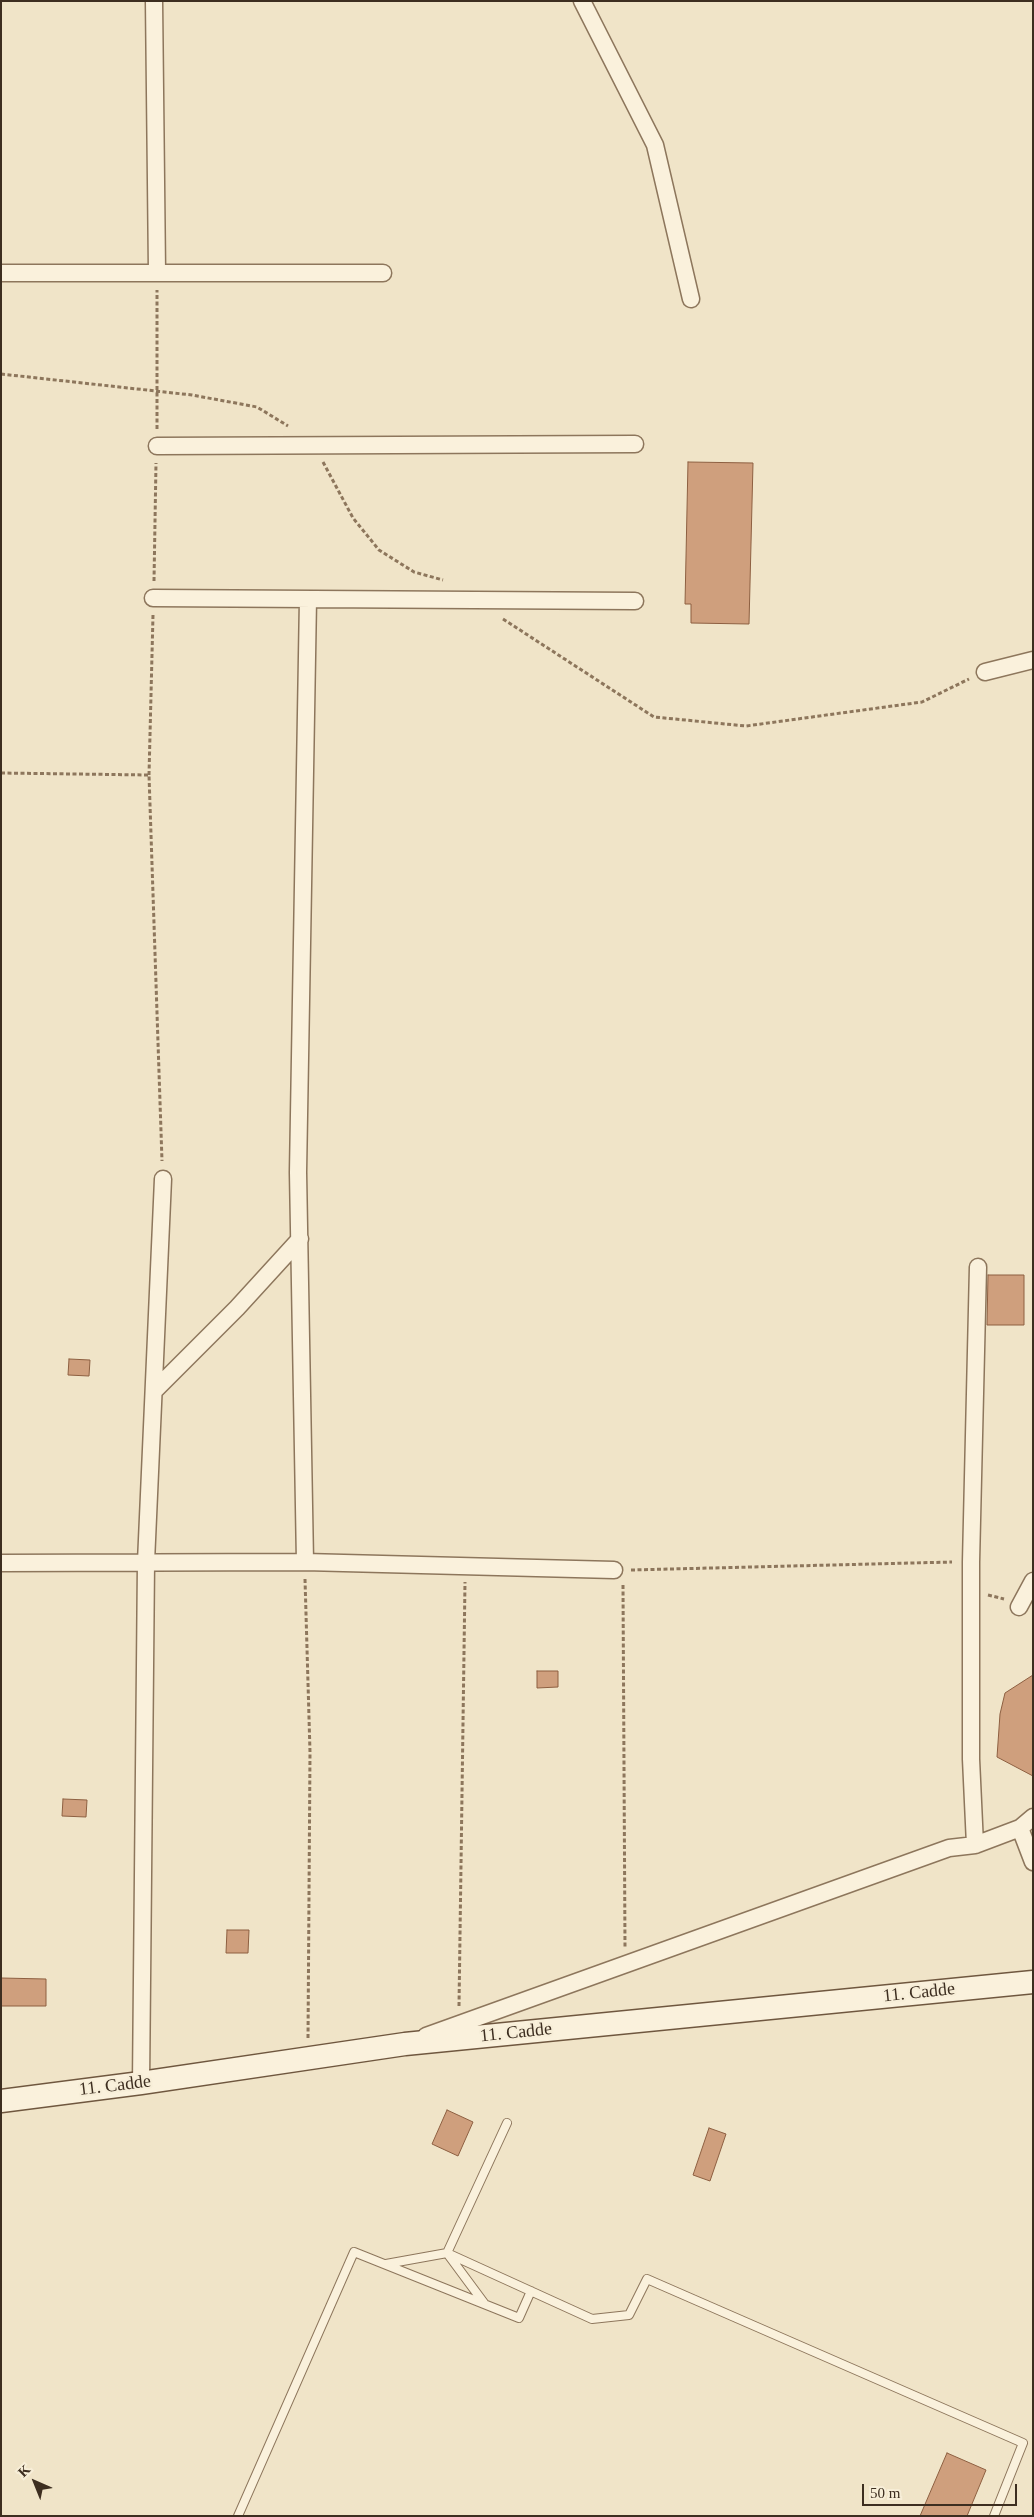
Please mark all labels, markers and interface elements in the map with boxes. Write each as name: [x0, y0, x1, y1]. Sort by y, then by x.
street label: 11. Cadde: [882, 1978, 956, 2008]
street label: 11. Cadde: [479, 2018, 553, 2048]
street label: 11. Cadde: [78, 2071, 152, 2101]
north arrow: [10, 2457, 60, 2507]
text: K: [15, 2462, 33, 2480]
scale bar: [864, 2474, 1019, 2506]
text: 50 m: [870, 2485, 900, 2501]

